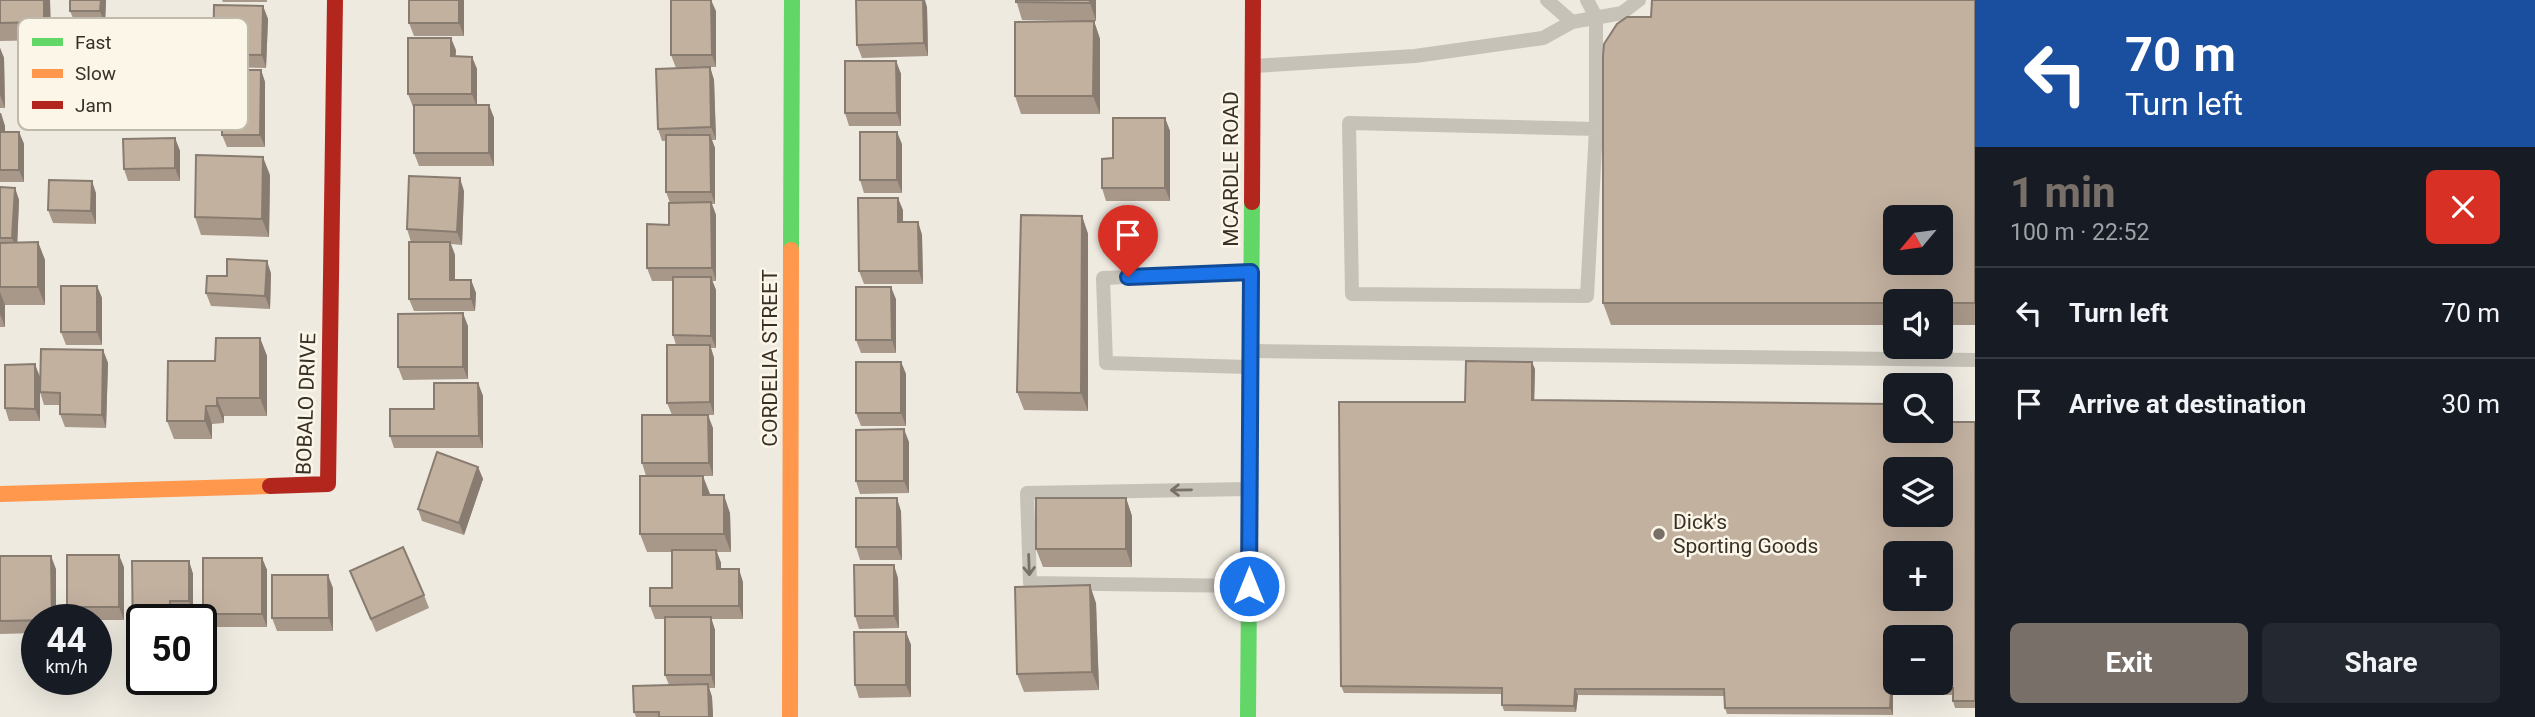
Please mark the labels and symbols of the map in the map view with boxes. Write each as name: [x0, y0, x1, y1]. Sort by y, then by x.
legend: [18, 18, 248, 130]
text: Fast: [75, 31, 112, 54]
text: Slow: [75, 62, 116, 85]
street label: MCARDLE ROAD: [1219, 91, 1243, 247]
text: Jam: [75, 94, 112, 117]
pin: [1098, 205, 1158, 277]
north arrow: [1883, 205, 1953, 275]
street label: CORDELIA STREET: [758, 269, 782, 447]
street label: BOBALO DRIVE: [292, 332, 320, 476]
one-way arrow: [1170, 484, 1193, 497]
place label: Dick's Sporting Goods: [1673, 510, 1818, 558]
marker: Dick's Sporting Goods: [1651, 526, 1667, 542]
position arrow: [1212, 549, 1286, 623]
one-way arrow: [1023, 554, 1036, 577]
speed limit sign: 50: [126, 604, 217, 695]

